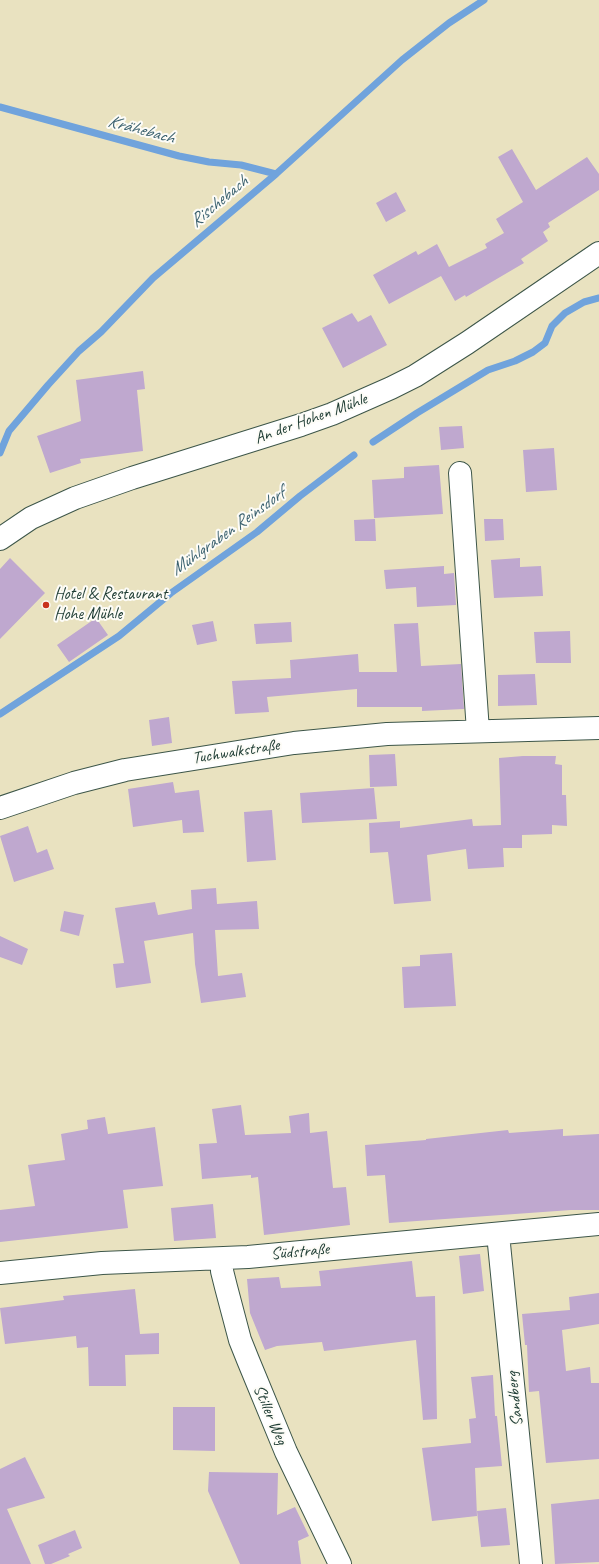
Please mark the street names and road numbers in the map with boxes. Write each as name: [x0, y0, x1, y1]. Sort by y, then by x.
street label: An der Hohen Mühle: [252, 389, 370, 449]
street label: Tuchwalkstraße: [191, 735, 281, 769]
street label: Südstraße: [270, 1239, 330, 1265]
street label: Sandberg: [502, 1371, 528, 1427]
street label: Stiller Weg: [248, 1382, 292, 1448]

